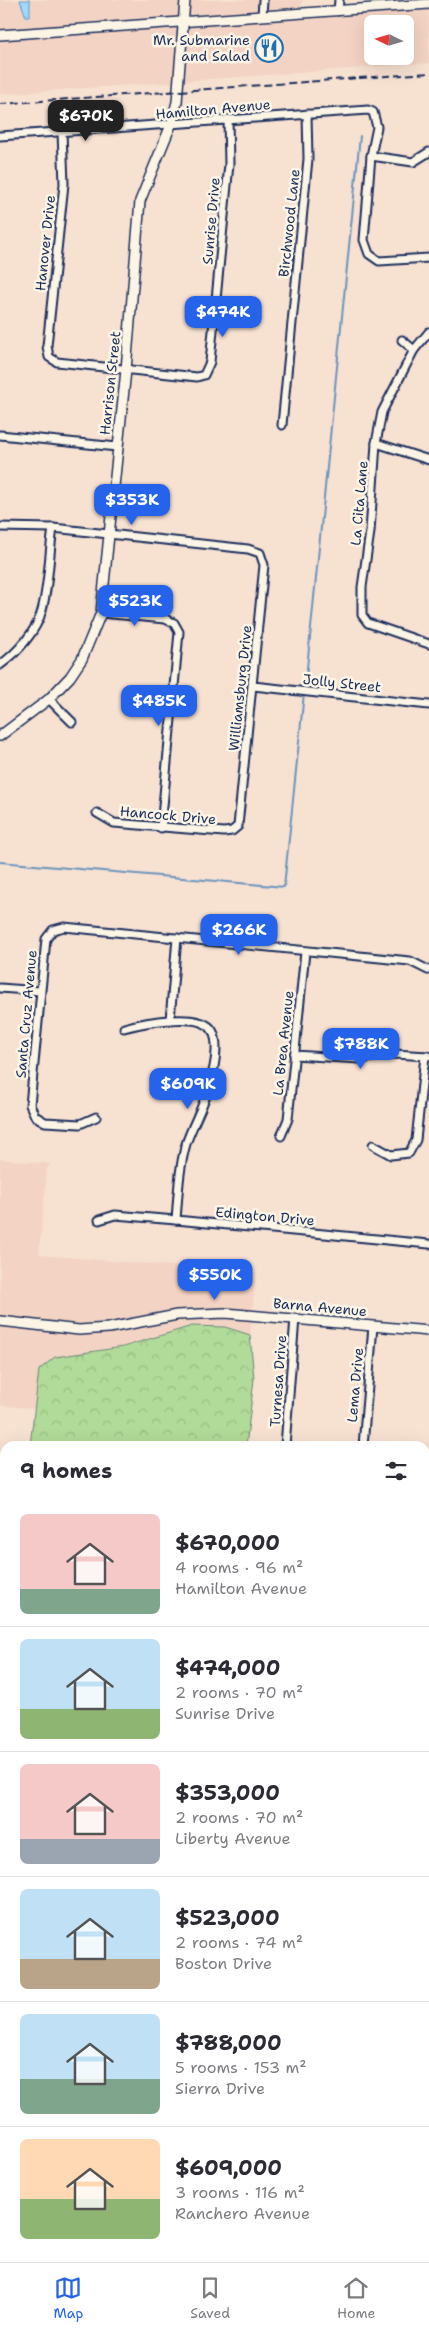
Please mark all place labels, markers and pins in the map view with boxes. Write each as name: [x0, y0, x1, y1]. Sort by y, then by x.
place label: Mr. Submarine and Salad: [153, 31, 250, 65]
restaurant icon: Mr. Submarine and Salad: [254, 33, 284, 63]
pin: $670K: [51, 100, 121, 142]
pin: $474K: [188, 296, 258, 338]
pin: $353K: [97, 484, 167, 526]
pin: $523K: [100, 584, 170, 627]
pin: $485K: [124, 684, 194, 727]
pin: $266K: [204, 914, 274, 956]
pin: $788K: [326, 1028, 396, 1070]
pin: $609K: [153, 1068, 223, 1110]
pin: $550K: [180, 1258, 250, 1301]

